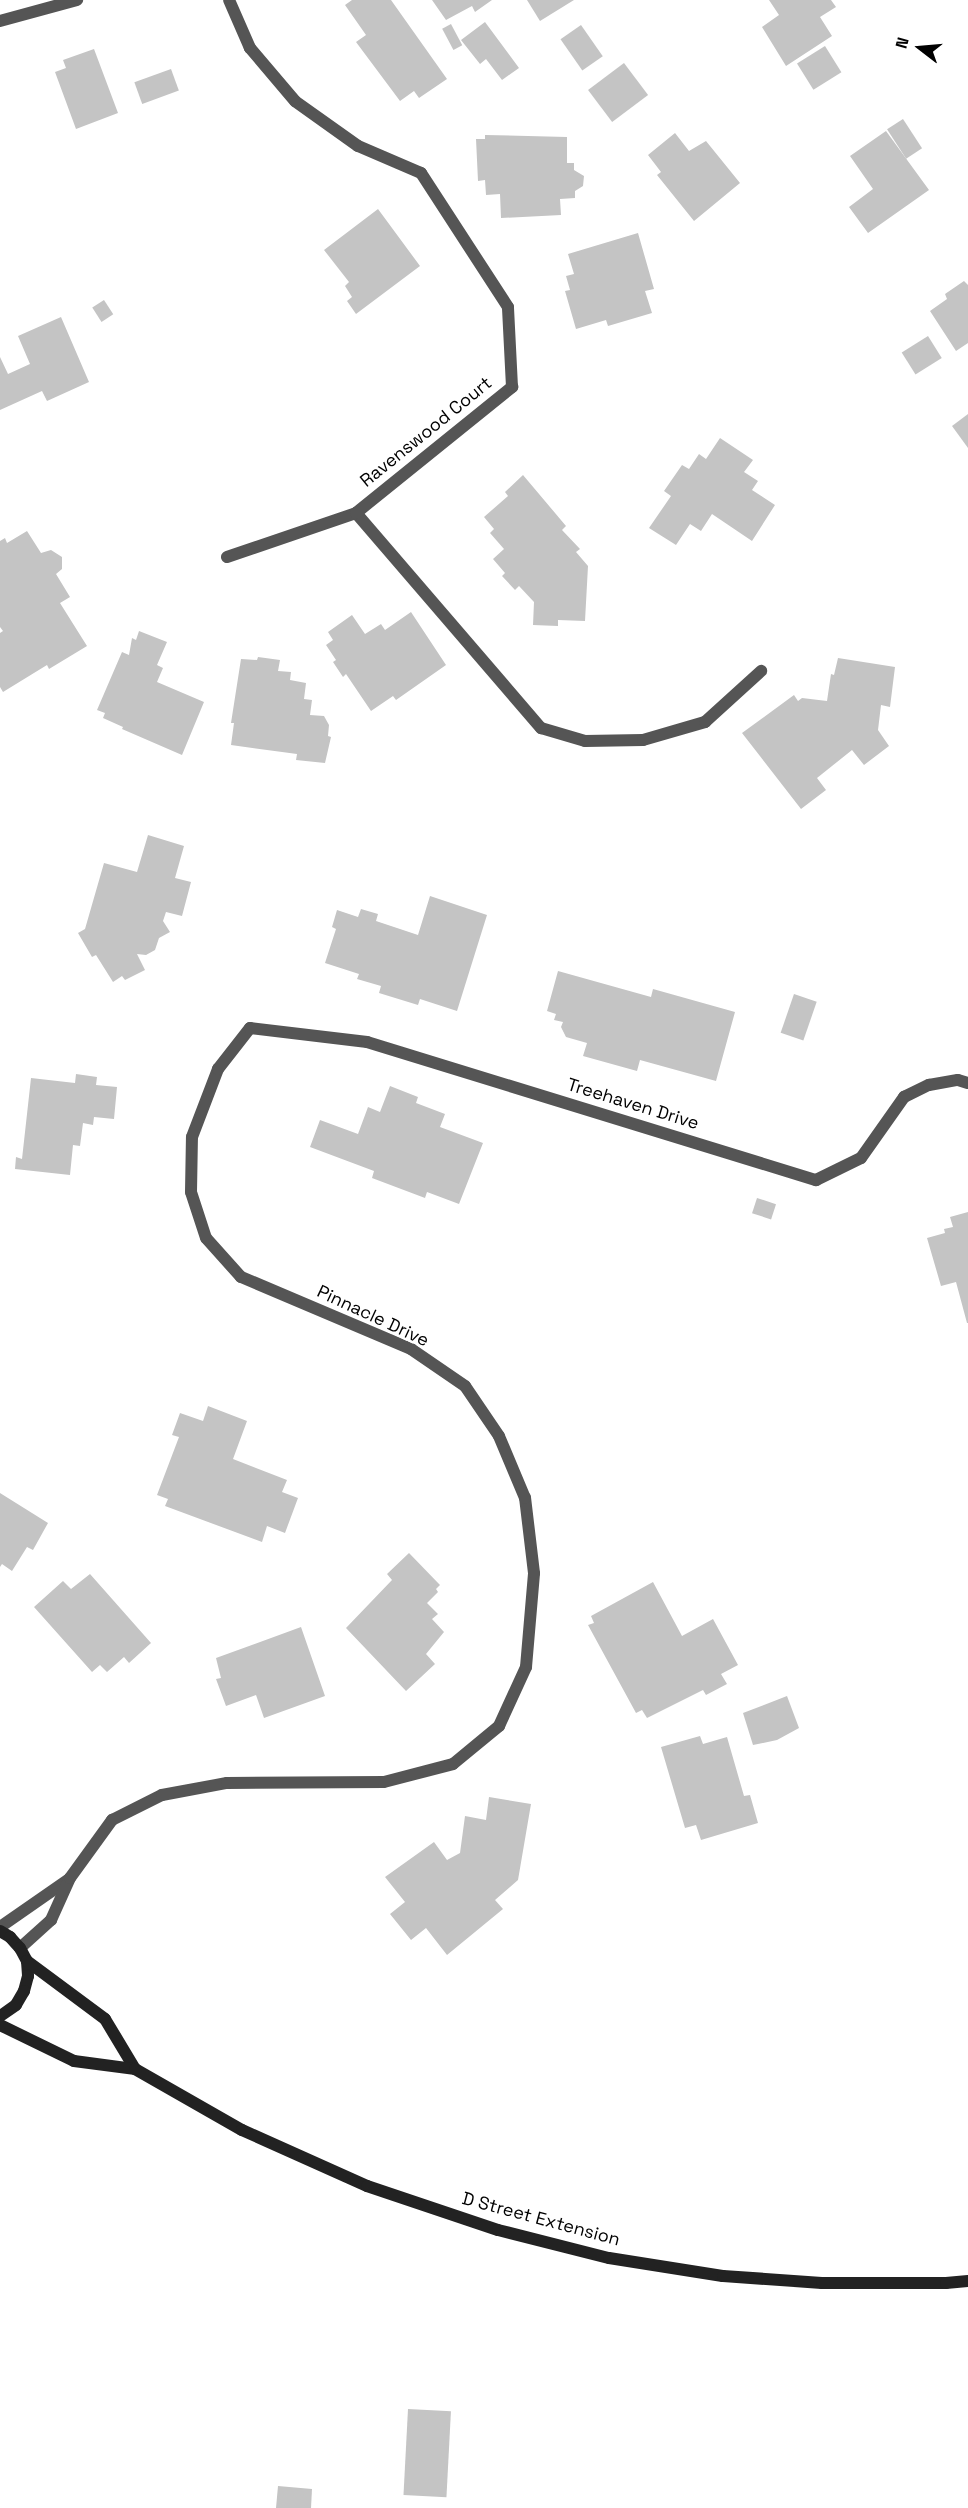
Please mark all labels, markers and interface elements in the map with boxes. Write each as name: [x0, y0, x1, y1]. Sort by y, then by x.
north arrow: [890, 18, 950, 78]
text: N: [891, 35, 914, 51]
street label: Ravenswood Court: [356, 372, 496, 492]
street label: Treehaven Drive: [564, 1074, 702, 1134]
street label: Pinnacle Drive: [314, 1281, 432, 1351]
street label: D Street Extension: [460, 2188, 622, 2250]

